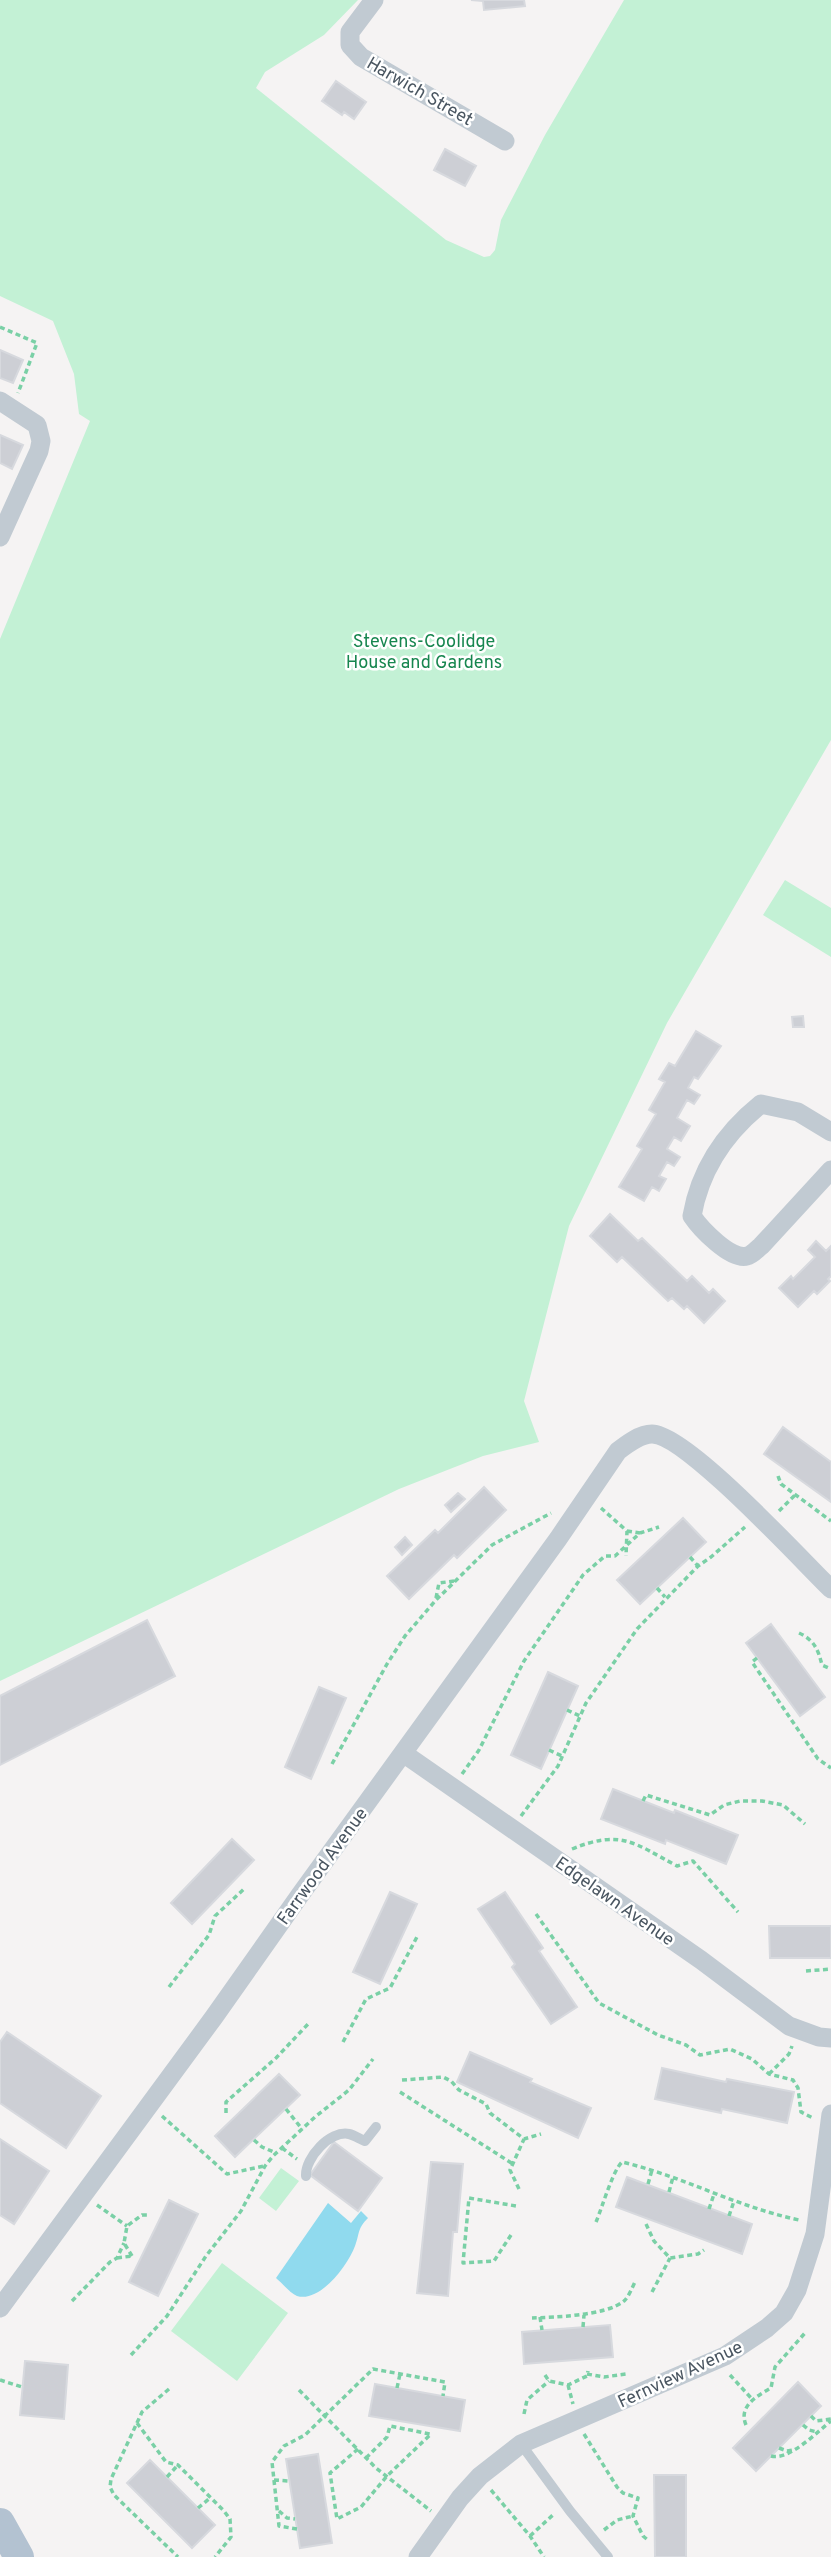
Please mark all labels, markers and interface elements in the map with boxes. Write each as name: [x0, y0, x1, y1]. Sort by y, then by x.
street label: Harwich Street: [362, 53, 477, 132]
park label: Stevens-Coolidge House and Gardens: [346, 631, 502, 675]
street label: Farrwood Avenue: [273, 1804, 374, 1930]
street label: Edgelawn Avenue: [550, 1852, 678, 1952]
street label: Fernview Avenue: [614, 2336, 747, 2414]

